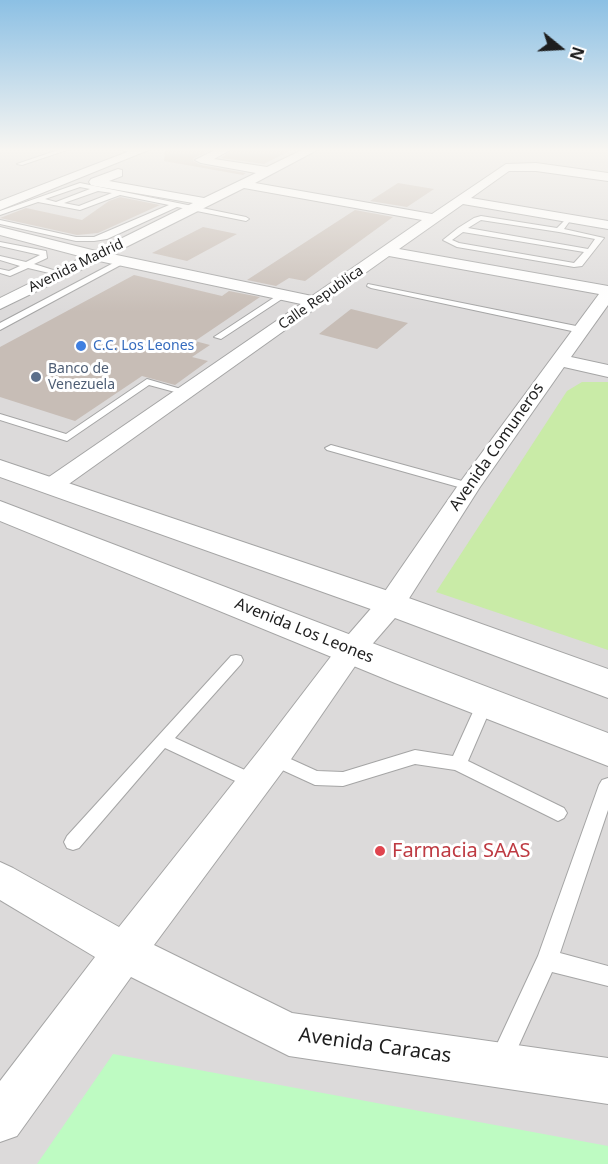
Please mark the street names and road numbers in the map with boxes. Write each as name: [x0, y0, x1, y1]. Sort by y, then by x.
street label: Avenida Madrid: [26, 236, 126, 296]
street label: Calle Republica: [275, 263, 367, 333]
street label: Avenida Comuneros: [446, 379, 548, 515]
street label: Avenida Los Leones: [232, 594, 376, 668]
street label: Avenida Caracas: [297, 1023, 453, 1069]

